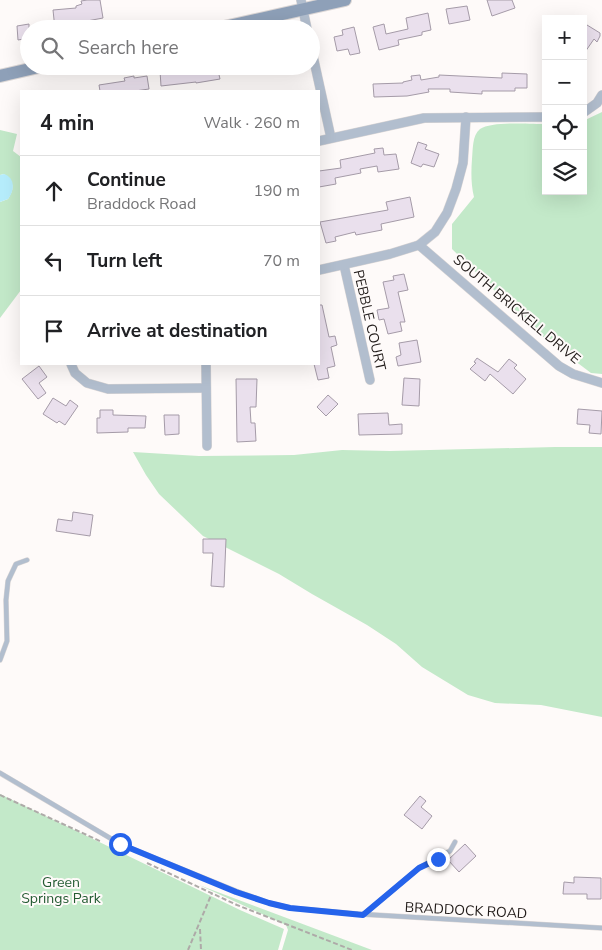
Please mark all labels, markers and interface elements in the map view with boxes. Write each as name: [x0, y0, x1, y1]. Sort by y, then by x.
map controls: [542, 15, 587, 195]
button: +: [542, 15, 587, 60]
search box: [20, 20, 320, 75]
icon: search: [38, 34, 66, 62]
text: Search here: [78, 35, 179, 61]
button: −: [542, 60, 587, 105]
button: locate: [542, 105, 587, 150]
text: 4 min: [40, 109, 94, 137]
text: Walk · 260 m: [204, 112, 300, 134]
button: layers: [542, 150, 587, 195]
text: Continue: [87, 167, 166, 193]
icon: ahead: [40, 177, 68, 205]
text: 190 m: [253, 180, 300, 202]
text: Braddock Road: [87, 193, 196, 215]
icon: left: [40, 247, 68, 275]
text: Turn left: [87, 248, 162, 274]
text: 70 m: [263, 250, 300, 272]
street label: SOUTH BRICKELL DRIVE: [449, 250, 584, 368]
street label: PEBBLE COURT: [349, 268, 390, 373]
icon: arrive: [40, 317, 68, 345]
text: Arrive at destination: [87, 318, 268, 344]
route start: [109, 833, 132, 856]
route end: [427, 848, 450, 871]
park label: Green Springs Park: [21, 873, 102, 908]
street label: BRADDOCK ROAD: [404, 898, 528, 923]

